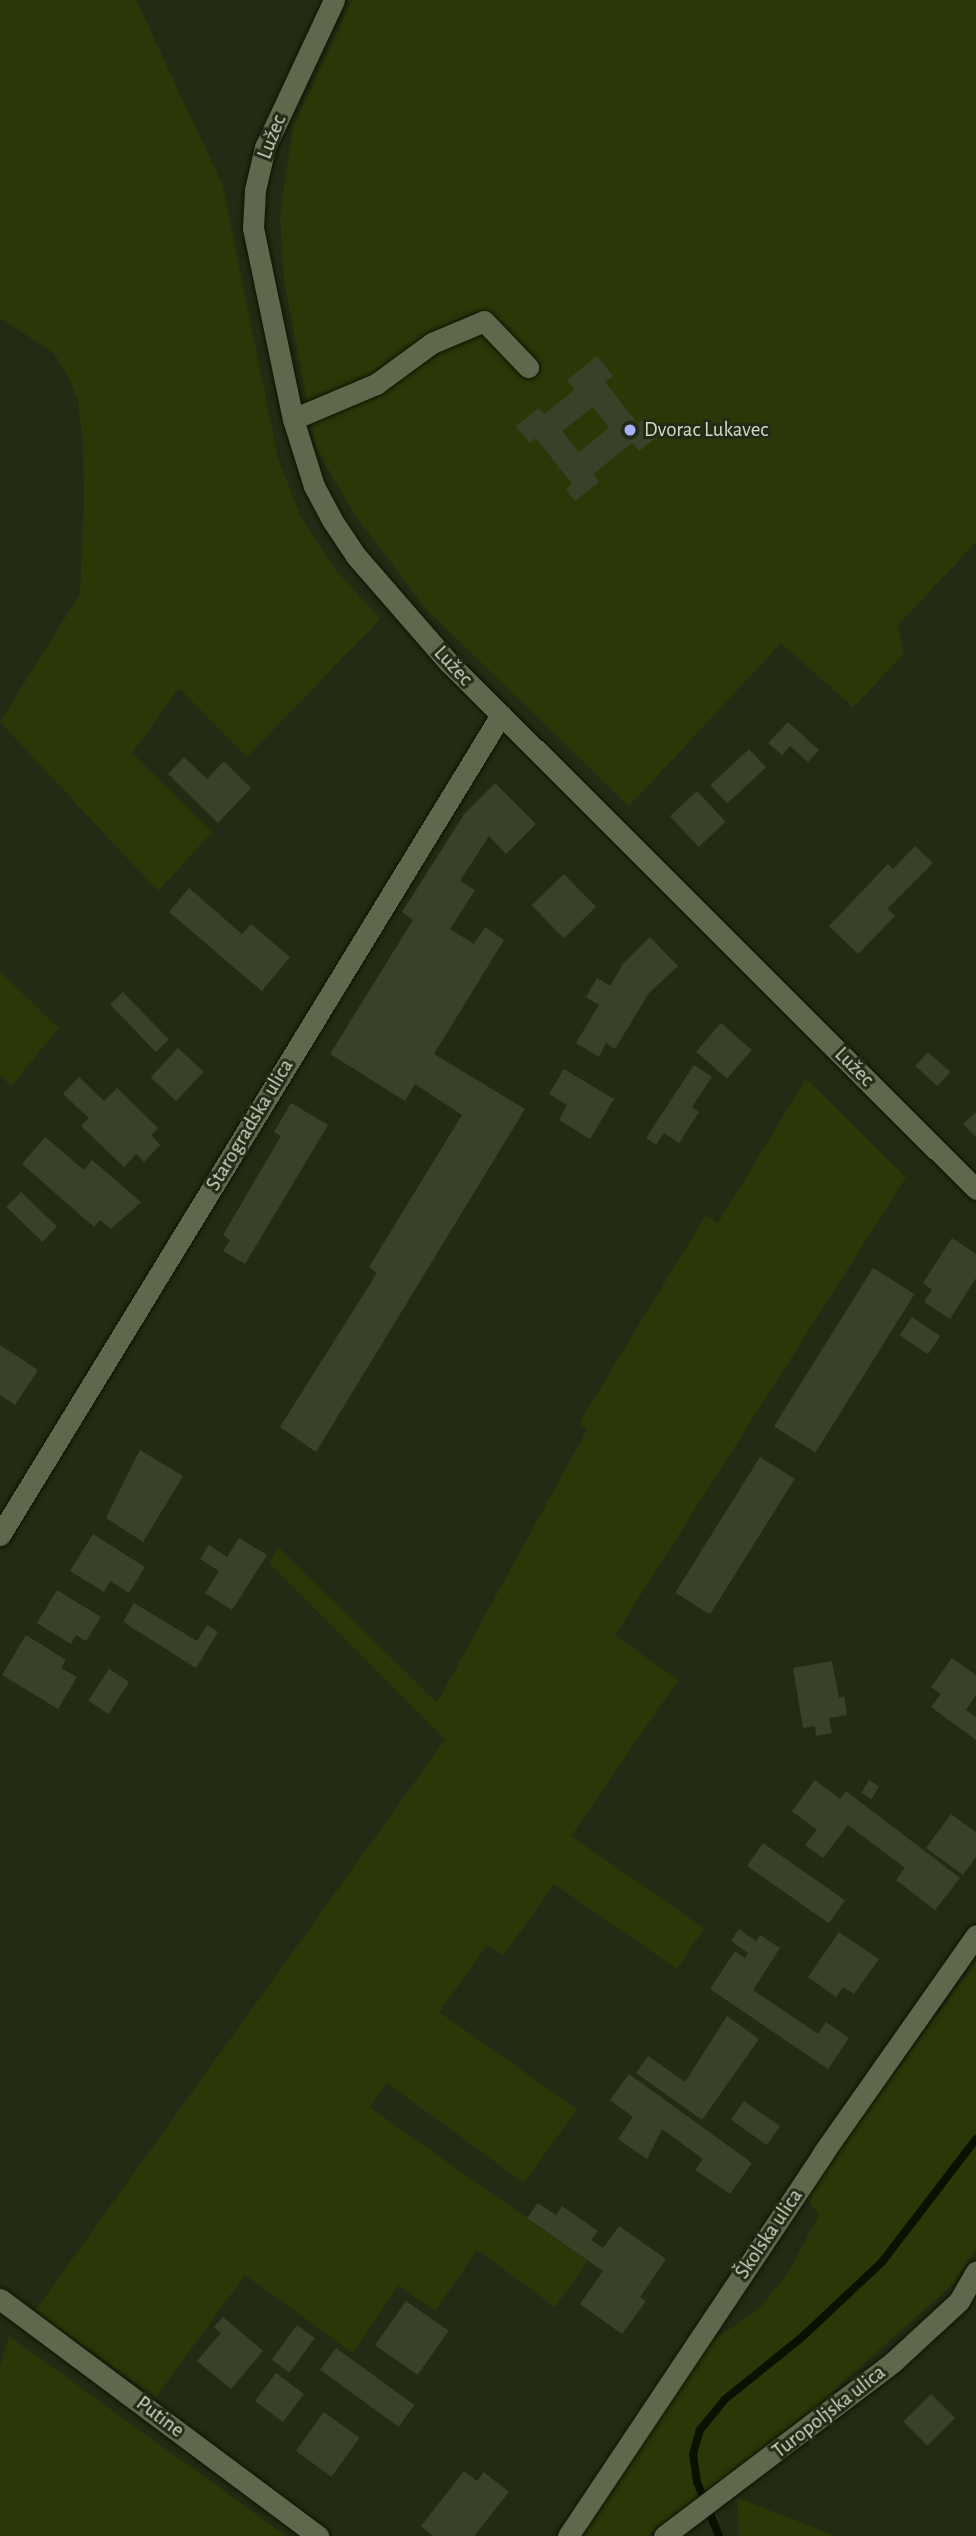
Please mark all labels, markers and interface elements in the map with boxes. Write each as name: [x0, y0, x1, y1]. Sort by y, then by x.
street label: Lužec: [252, 111, 292, 163]
place label: Dvorac Lukavec: [644, 417, 768, 443]
marker: Dvorac Lukavec: [622, 422, 638, 438]
street label: Lužec: [428, 641, 478, 691]
street label: Lužec: [829, 1042, 879, 1092]
street label: Starogradska ulica: [201, 1055, 299, 1195]
street label: Školska ulica: [730, 2184, 808, 2284]
street label: Turopoljska ulica: [767, 2360, 891, 2464]
street label: Putine: [131, 2391, 189, 2443]

